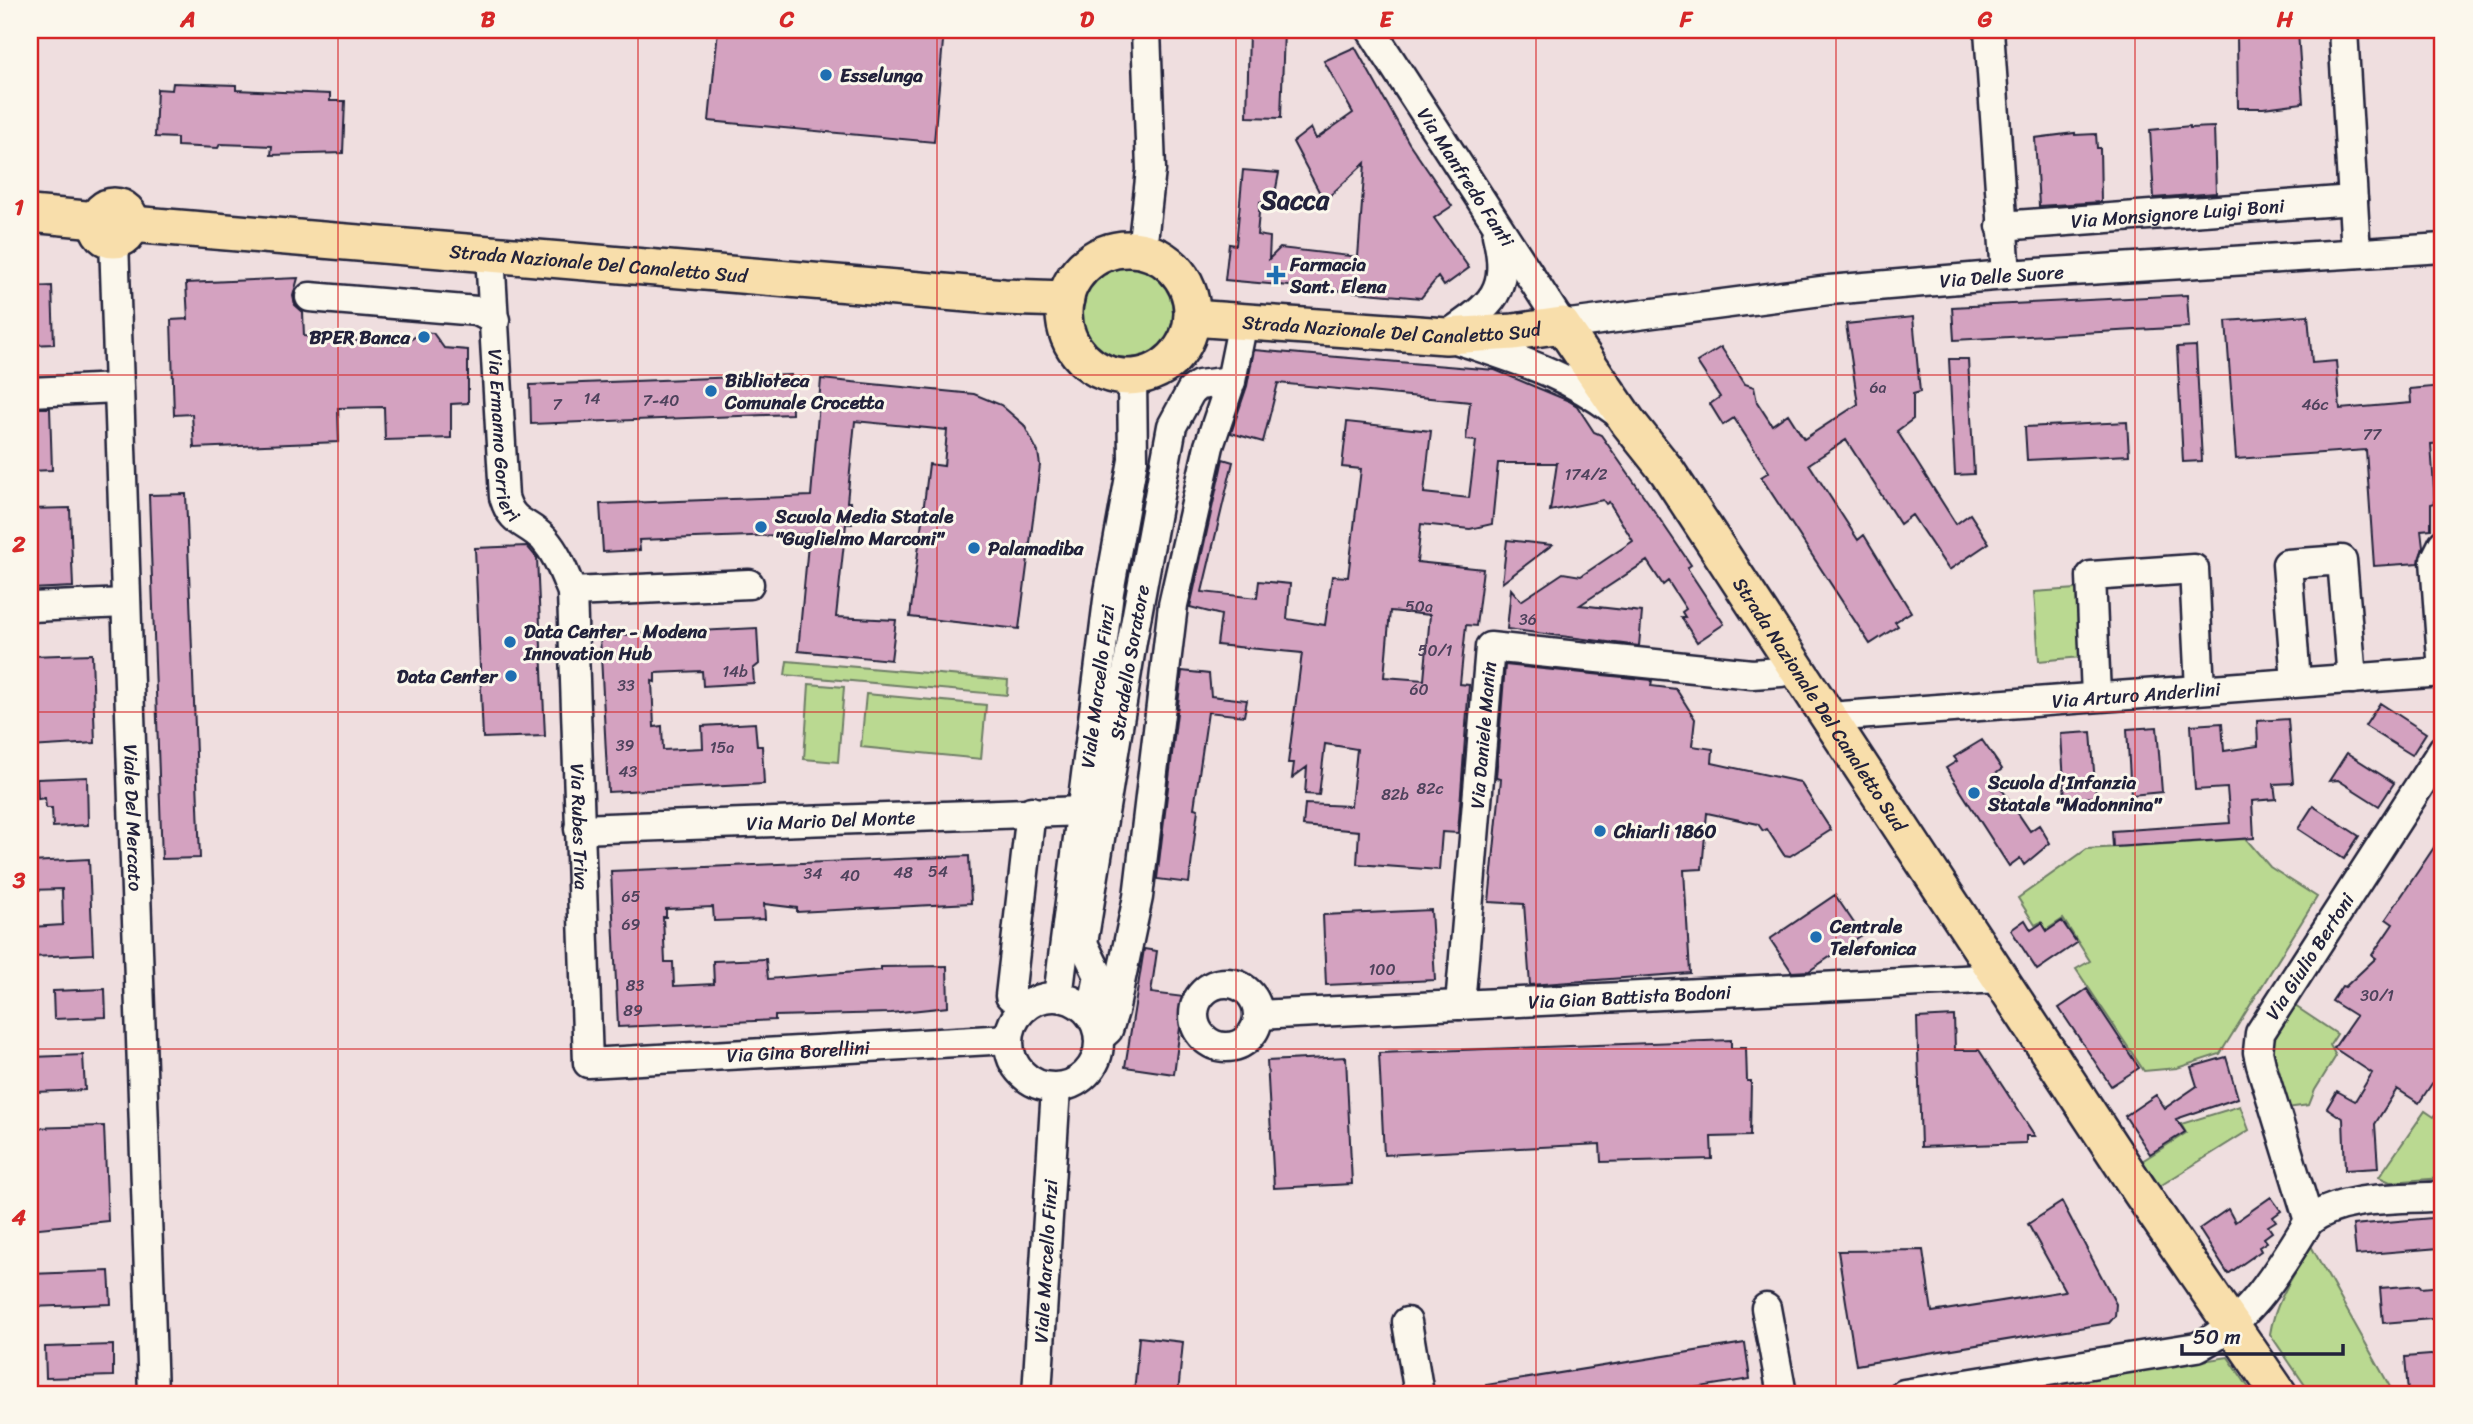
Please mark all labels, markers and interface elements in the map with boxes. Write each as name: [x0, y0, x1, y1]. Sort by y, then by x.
text: A: [179, 0, 196, 40]
text: B: [481, 0, 496, 40]
text: C: [779, 0, 795, 40]
text: D: [1080, 0, 1095, 40]
text: E: [1380, 0, 1395, 40]
text: F: [1679, 0, 1694, 40]
text: G: [1977, 0, 1993, 40]
text: H: [2276, 0, 2294, 40]
place label: Esselunga: [840, 59, 923, 92]
marker: Esselunga: [818, 67, 834, 83]
street label: Via Manfredo Fanti: [1409, 101, 1524, 254]
district label: Sacca: [1260, 177, 1330, 223]
text: 1: [14, 187, 24, 228]
street label: Via Monsignore Luigi Boni: [2070, 189, 2286, 237]
street label: Strada Nazionale Del Canaletto Sud: [448, 234, 751, 292]
place label: Farmacia Sant. Elena: [1289, 248, 1387, 303]
street label: Via Delle Suore: [1938, 255, 2065, 297]
marker: Farmacia Sant. Elena: [1268, 267, 1284, 283]
street label: Strada Nazionale Del Canaletto Sud: [1241, 305, 1545, 353]
place label: BPER Banca: [309, 321, 410, 354]
marker: BPER Banca: [416, 329, 432, 345]
street label: Via Ermanno Gorrieri: [479, 348, 529, 531]
place label: Biblioteca Comunale Crocetta: [724, 364, 885, 419]
house number: 6a: [1869, 373, 1887, 402]
marker: Biblioteca Comunale Crocetta: [703, 383, 719, 399]
house number: 14: [584, 384, 600, 413]
house number: 7-40: [643, 386, 679, 415]
house number: 7: [552, 390, 562, 419]
house number: 46c: [2301, 390, 2329, 419]
house number: 77: [2363, 420, 2382, 449]
house number: 174/2: [1564, 460, 1608, 489]
place label: Scuola Media Statale "Guglielmo Marconi": [774, 500, 954, 555]
marker: Scuola Media Statale "Guglielmo Marconi": [753, 519, 769, 535]
text: 2: [11, 524, 26, 565]
place label: Palamadiba: [988, 532, 1084, 565]
marker: Palamadiba: [966, 540, 982, 556]
street label: Strada Nazionale Del Canaletto Sud: [1724, 570, 1917, 840]
street label: Stradello Soratore: [1100, 582, 1159, 742]
house number: 50a: [1405, 592, 1433, 621]
street label: Viale Marcello Finzi: [1070, 602, 1124, 770]
house number: 36: [1519, 605, 1537, 634]
place label: Data Center - Modena Innovation Hub: [523, 615, 707, 670]
marker: Data Center - Modena Innovation Hub: [502, 634, 518, 650]
house number: 50/1: [1418, 636, 1452, 665]
house number: 14b: [722, 657, 748, 686]
place label: Data Center: [397, 660, 499, 693]
street label: Via Daniele Manin: [1460, 660, 1505, 810]
marker: Data Center: [503, 668, 519, 684]
house number: 33: [617, 671, 635, 700]
street label: Via Arturo Anderlini: [2051, 672, 2222, 717]
house number: 60: [1409, 675, 1429, 704]
house number: 39: [616, 731, 634, 760]
house number: 15a: [710, 733, 734, 762]
street label: Viale Del Mercato: [115, 744, 153, 892]
house number: 43: [619, 757, 638, 786]
street label: Via Rubes Triva: [561, 763, 599, 891]
place label: Scuola d'Infanzia Statale "Madonnina": [1987, 766, 2163, 821]
house number: 82c: [1417, 774, 1443, 803]
house number: 82b: [1381, 780, 1409, 809]
marker: Scuola d'Infanzia Statale "Madonnina": [1966, 785, 1982, 801]
street label: Via Mario Del Monte: [746, 800, 916, 839]
place label: Chiarli 1860: [1613, 815, 1716, 848]
marker: Chiarli 1860: [1592, 823, 1608, 839]
house number: 54: [928, 857, 948, 886]
house number: 48: [893, 858, 913, 887]
house number: 34: [804, 859, 822, 888]
text: 3: [12, 860, 26, 901]
house number: 40: [840, 861, 860, 890]
house number: 65: [622, 882, 641, 911]
street label: Via Giulio Bertoni: [2256, 885, 2363, 1026]
house number: 69: [622, 910, 641, 939]
place label: Centrale Telefonica: [1829, 910, 1916, 965]
marker: Centrale Telefonica: [1808, 929, 1824, 945]
house number: 100: [1368, 955, 1396, 984]
house number: 83: [626, 971, 644, 1000]
street label: Via Gian Battista Bodoni: [1527, 975, 1733, 1018]
house number: 30/1: [2360, 981, 2394, 1010]
house number: 89: [623, 996, 643, 1025]
street label: Via Gina Borellini: [726, 1030, 871, 1072]
street label: Viale Marcello Finzi: [1024, 1178, 1067, 1344]
text: 4: [11, 1197, 27, 1238]
scale bar: [2182, 1312, 2344, 1356]
text: 50 m: [2193, 1318, 2241, 1356]

